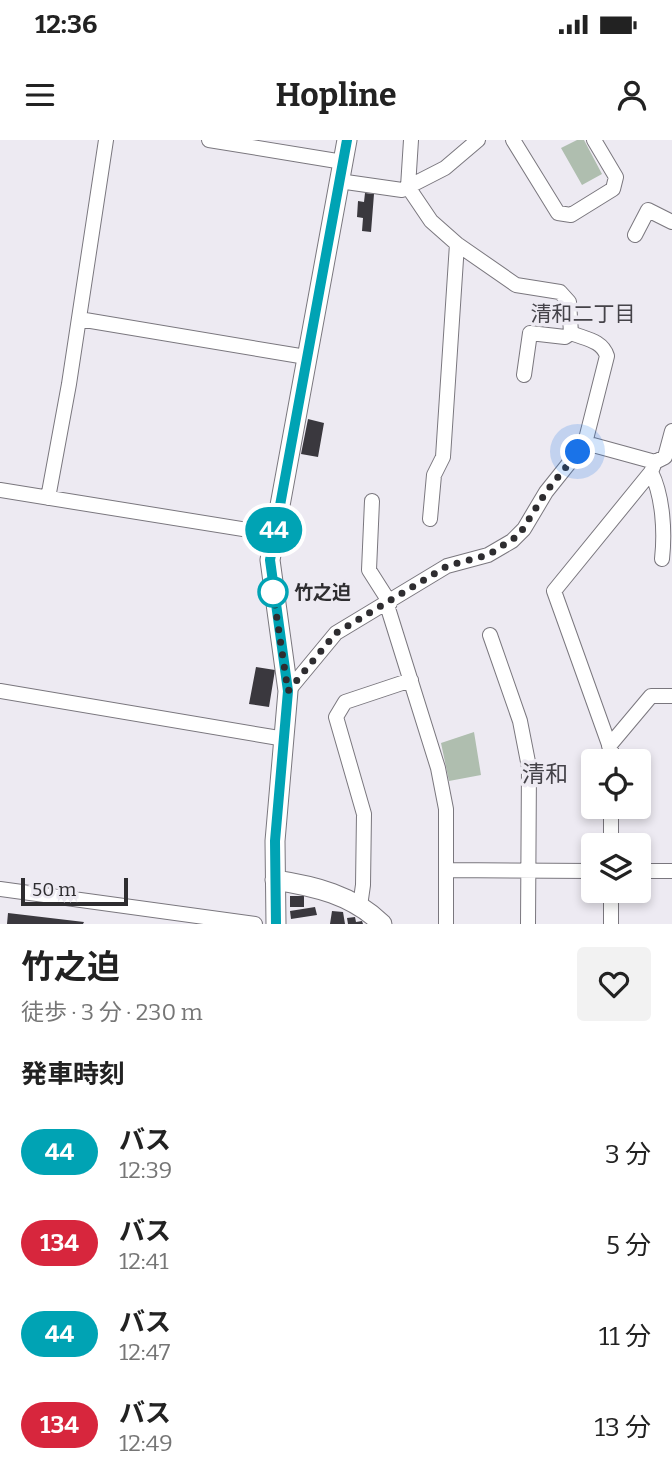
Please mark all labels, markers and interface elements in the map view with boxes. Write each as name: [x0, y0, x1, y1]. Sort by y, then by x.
text: 12:36: [35, 9, 97, 40]
icon: menu: [21, 76, 59, 114]
text: Hopline: [275, 76, 397, 114]
icon: person: [613, 76, 651, 114]
district label: 清和二丁目: [531, 301, 636, 327]
your location: [560, 434, 595, 469]
line badge: 44: [243, 507, 306, 553]
text: 44: [259, 516, 289, 544]
marker: 竹之迫: [258, 577, 288, 607]
place label: 竹之迫: [294, 581, 351, 604]
map controls: [581, 749, 651, 903]
button: locate: [581, 749, 651, 819]
district label: 清和: [522, 760, 568, 788]
button: layers: [581, 833, 651, 903]
scale bar: [21, 875, 128, 907]
text: 50 m: [32, 878, 76, 901]
text: 竹之迫: [21, 947, 120, 987]
button: heart: [577, 947, 651, 1021]
text: 徒歩 · 3 分 · 230 m: [21, 998, 203, 1026]
text: 発車時刻: [21, 1059, 125, 1090]
text: バス: [119, 1125, 171, 1156]
text: 44: [45, 1138, 74, 1166]
text: 3 分: [605, 1139, 651, 1170]
text: 12:39: [119, 1156, 172, 1184]
text: バス: [119, 1216, 171, 1247]
text: 134: [40, 1229, 79, 1257]
text: 5 分: [606, 1230, 651, 1261]
text: 12:41: [119, 1247, 168, 1275]
text: バス: [119, 1307, 171, 1338]
text: 44: [45, 1320, 74, 1348]
text: 11 分: [599, 1321, 651, 1352]
text: 12:47: [119, 1338, 170, 1366]
text: バス: [119, 1398, 171, 1429]
text: 134: [40, 1411, 79, 1439]
text: 13 分: [594, 1412, 651, 1443]
text: 12:49: [119, 1429, 173, 1457]

